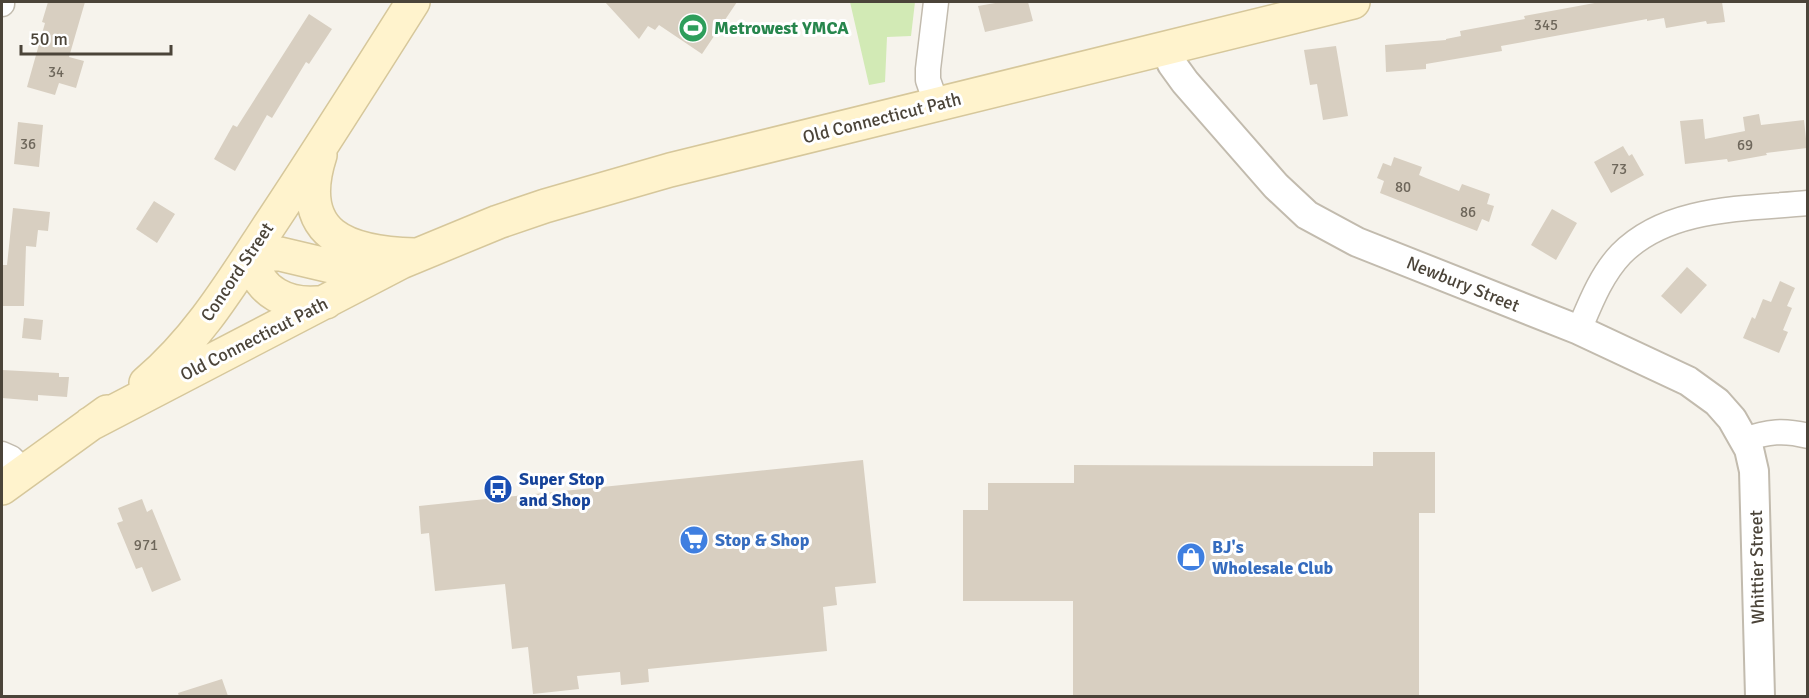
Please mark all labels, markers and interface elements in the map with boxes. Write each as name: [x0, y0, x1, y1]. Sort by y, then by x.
sports icon: Metrowest YMCA: [677, 12, 709, 44]
house number: 345: [1534, 16, 1558, 34]
place label: Metrowest YMCA: [714, 17, 849, 39]
scale bar: [21, 18, 171, 56]
text: 50 m: [30, 28, 68, 50]
house number: 34: [48, 63, 64, 81]
street label: Old Connecticut Path: [800, 88, 964, 148]
house number: 36: [20, 135, 36, 153]
house number: 69: [1737, 136, 1753, 154]
house number: 73: [1611, 160, 1627, 178]
house number: 80: [1395, 178, 1411, 196]
house number: 86: [1460, 203, 1476, 221]
street label: Concord Street: [196, 218, 278, 326]
street label: Newbury Street: [1403, 251, 1523, 317]
street label: Old Connecticut Path: [177, 292, 331, 386]
place label: Super Stop and Shop: [519, 468, 605, 511]
bus stop icon: Super Stop and Shop: [482, 473, 514, 505]
street label: Whittier Street: [1745, 510, 1769, 624]
supermarket icon: Stop & Shop: [678, 524, 710, 556]
place label: Stop & Shop: [715, 529, 810, 551]
house number: 971: [134, 536, 158, 554]
place label: BJ's Wholesale Club: [1212, 536, 1334, 579]
shop icon: BJ's Wholesale Club: [1175, 541, 1207, 573]

